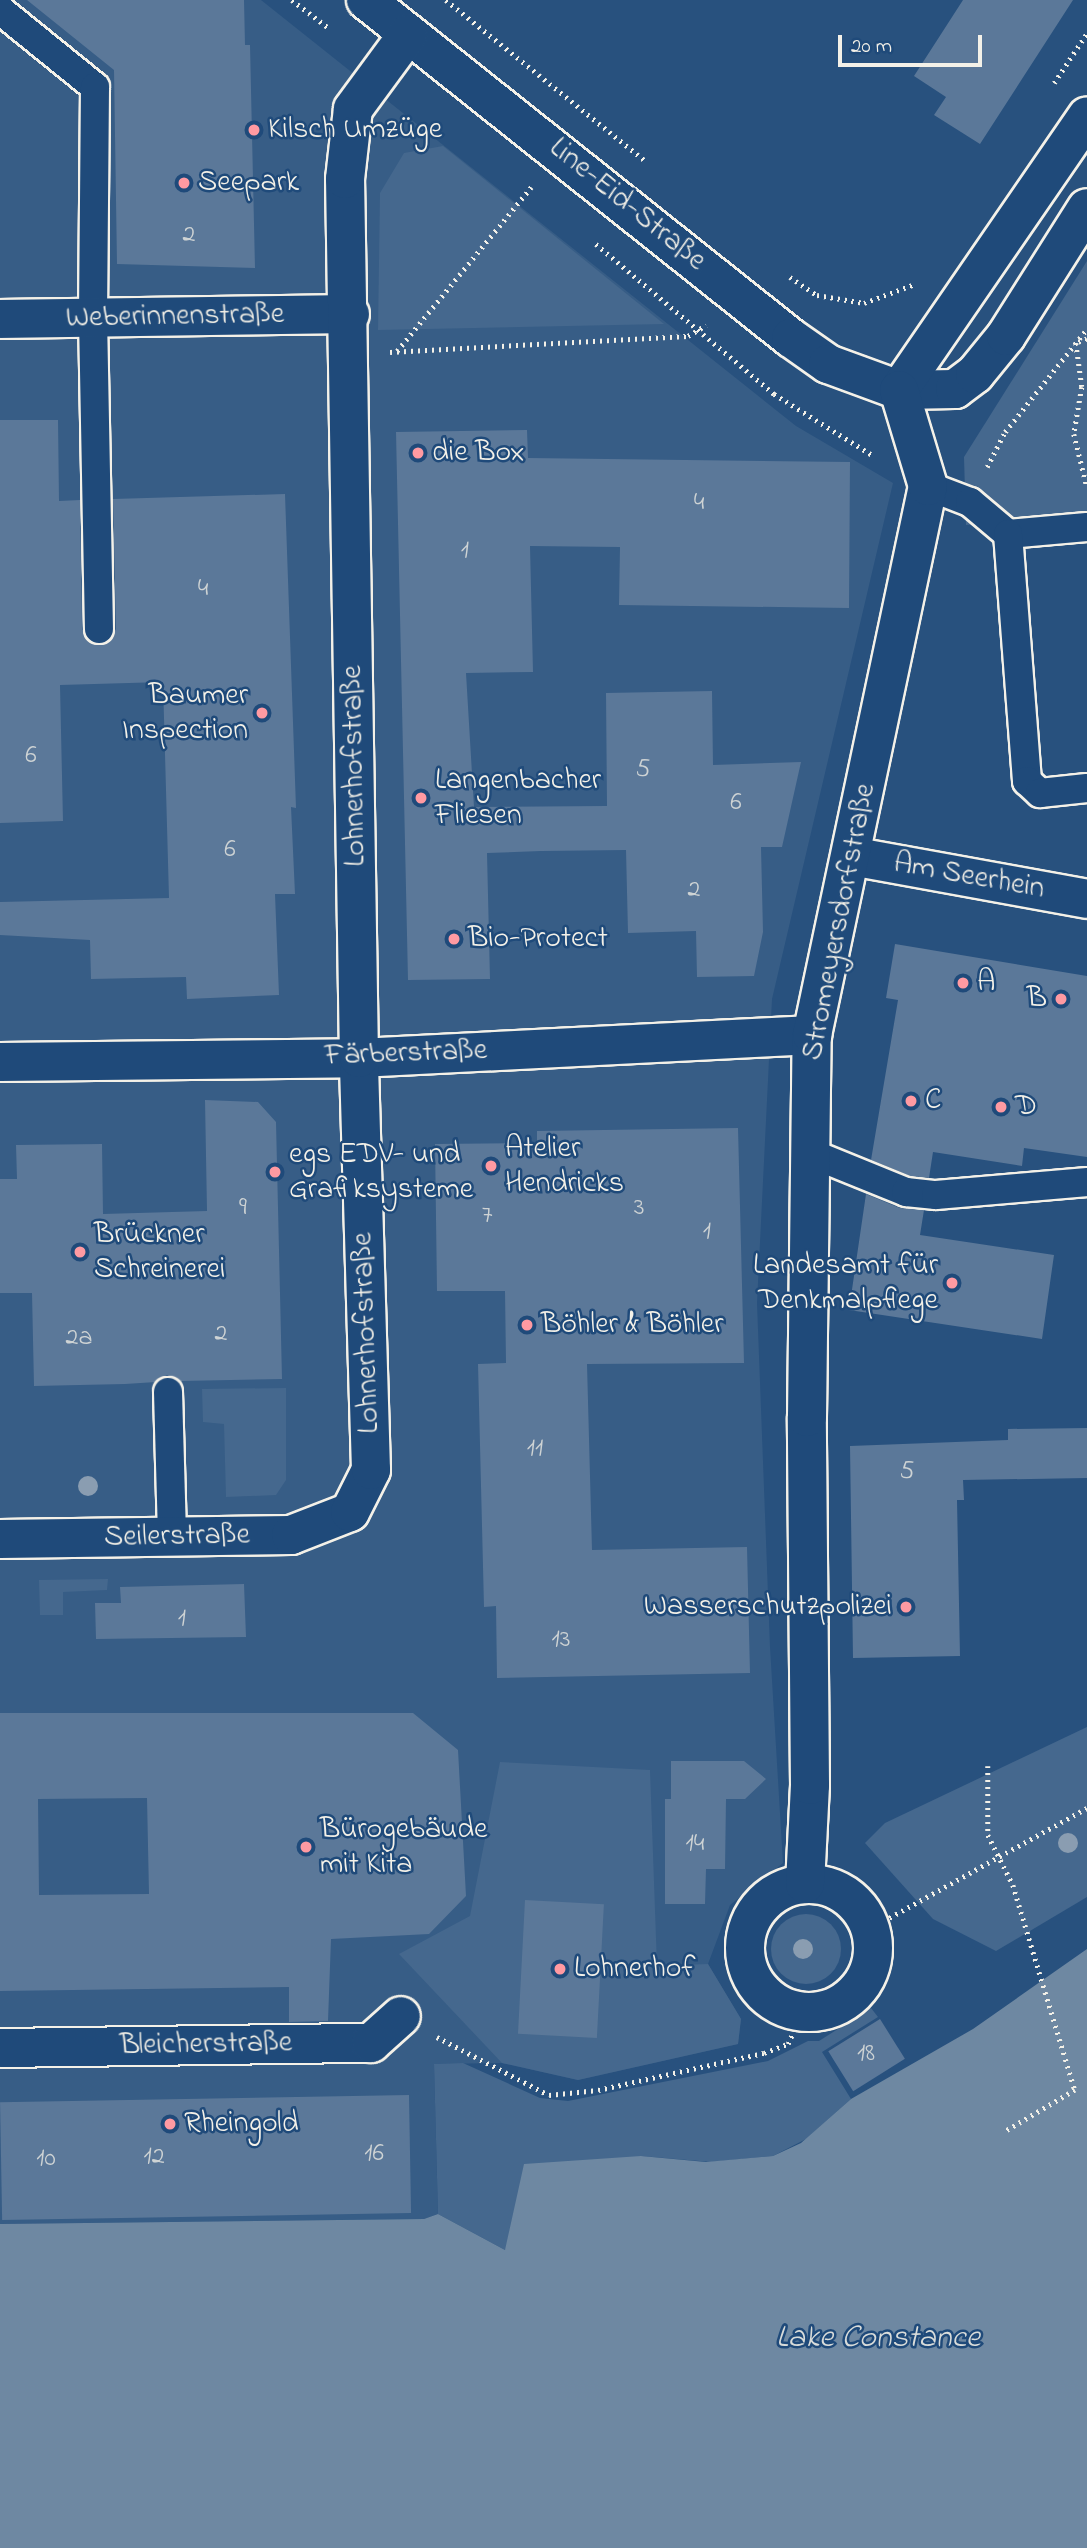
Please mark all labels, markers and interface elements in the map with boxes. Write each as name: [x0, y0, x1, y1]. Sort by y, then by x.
scale bar: [842, 21, 986, 65]
text: 20 m: [851, 32, 892, 62]
place label: Kilsch Umzüge: [268, 112, 442, 148]
marker: Kilsch Umzüge: [246, 122, 262, 138]
street label: Line-Eid-Straße: [541, 131, 713, 279]
place label: Seepark: [198, 165, 299, 201]
marker: Seepark: [176, 175, 192, 191]
house number: 2: [183, 220, 195, 252]
street label: Weberinnenstraße: [65, 297, 285, 337]
place label: die Box: [432, 435, 524, 471]
marker: die Box: [410, 445, 426, 461]
house number: 4: [694, 488, 704, 520]
house number: 1: [461, 536, 469, 568]
house number: 4: [198, 574, 208, 606]
street label: Lohnerhofstraße: [335, 665, 375, 867]
place label: Baumer Inspection: [122, 678, 248, 748]
marker: Baumer Inspection: [254, 705, 270, 721]
house number: 6: [25, 741, 37, 773]
house number: 5: [636, 755, 650, 787]
place label: Langenbacher Fliesen: [435, 763, 601, 834]
street label: Stromeyersdorfstraße: [795, 780, 885, 1064]
house number: 6: [730, 788, 742, 820]
marker: Langenbacher Fliesen: [413, 790, 429, 806]
house number: 6: [224, 835, 236, 867]
street label: Am Seerhein: [891, 846, 1047, 908]
house number: 2: [688, 875, 700, 907]
place label: Bio-Protect: [468, 921, 608, 957]
marker: Bio-Protect: [446, 931, 462, 947]
place label: A: [977, 965, 995, 1001]
marker: A: [955, 975, 971, 991]
place label: B: [1027, 981, 1047, 1017]
marker: B: [1053, 991, 1069, 1007]
street label: Färberstraße: [324, 1033, 488, 1075]
place label: C: [925, 1083, 941, 1119]
place label: D: [1015, 1089, 1037, 1125]
marker: C: [903, 1093, 919, 1109]
marker: D: [993, 1099, 1009, 1115]
place label: Atelier Hendricks: [505, 1131, 624, 1202]
place label: egs EDV- und Grafiksysteme: [289, 1137, 473, 1208]
marker: Atelier Hendricks: [483, 1158, 499, 1174]
marker: egs EDV- und Grafiksysteme: [267, 1164, 283, 1180]
house number: 9: [239, 1193, 247, 1225]
house number: 3: [634, 1193, 644, 1225]
house number: 7: [482, 1201, 492, 1233]
place label: Brückner Schreinerei: [94, 1217, 225, 1288]
house number: 1: [703, 1217, 711, 1249]
street label: Lohnerhofstraße: [345, 1232, 389, 1434]
marker: Brückner Schreinerei: [72, 1244, 88, 1260]
place label: Landesamt für Denkmalpflege: [753, 1248, 938, 1318]
marker: Landesamt für Denkmalpflege: [944, 1275, 960, 1291]
place label: Böhler & Böhler: [541, 1307, 724, 1343]
marker: Böhler & Böhler: [519, 1317, 535, 1333]
house number: 2: [215, 1319, 227, 1351]
house number: 2a: [66, 1323, 92, 1355]
house number: 11: [527, 1434, 543, 1466]
house number: 5: [900, 1457, 914, 1489]
street label: Seilerstraße: [104, 1518, 250, 1556]
place label: Wasserschutzpolizei: [644, 1589, 892, 1625]
marker: Wasserschutzpolizei: [898, 1599, 914, 1615]
house number: 1: [178, 1604, 186, 1636]
house number: 13: [551, 1625, 571, 1657]
place label: Bürogebäude mit Kita: [320, 1812, 487, 1882]
house number: 14: [686, 1829, 704, 1861]
marker: Bürogebäude mit Kita: [298, 1839, 314, 1855]
place label: Lohnerhof: [574, 1951, 695, 1987]
marker: Lohnerhof: [552, 1961, 568, 1977]
street label: Bleicherstraße: [119, 2025, 293, 2065]
house number: 18: [857, 2039, 875, 2071]
place label: Rheingold: [184, 2106, 299, 2142]
marker: Rheingold: [162, 2116, 178, 2132]
house number: 16: [364, 2139, 384, 2171]
house number: 12: [143, 2142, 165, 2174]
house number: 10: [36, 2144, 56, 2176]
water label: Lake Constance: [776, 2320, 980, 2358]

